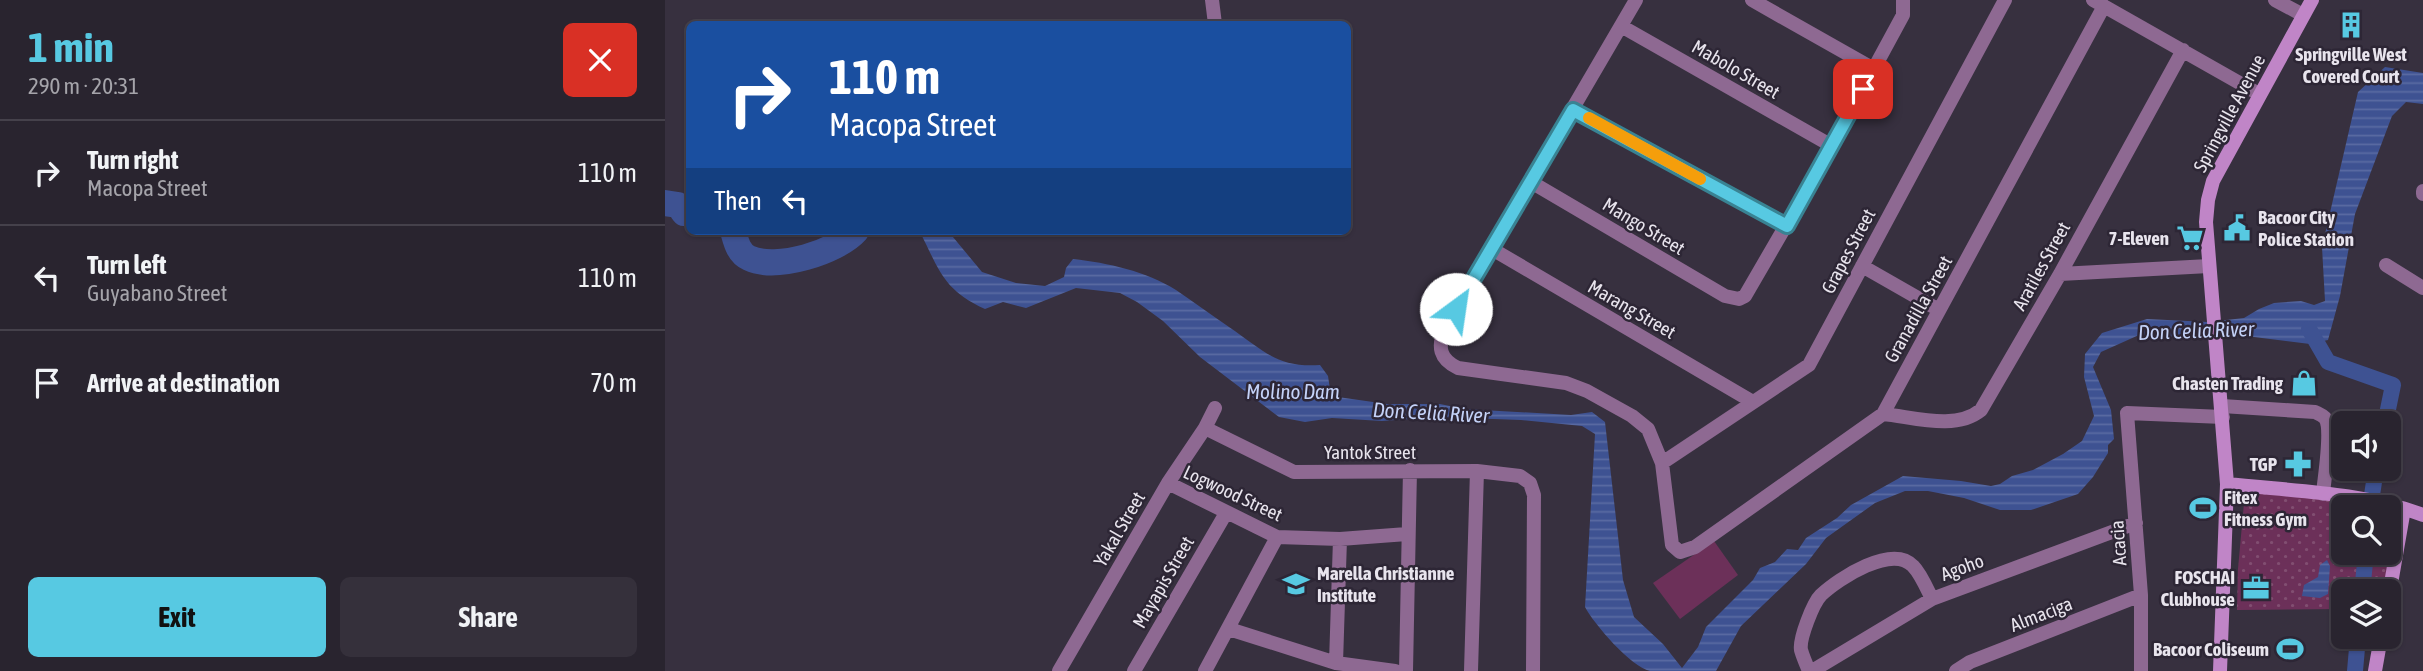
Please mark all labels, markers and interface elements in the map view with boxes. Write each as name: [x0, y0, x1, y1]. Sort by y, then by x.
building icon: Springville West Covered Court: [2336, 10, 2366, 40]
text: 1 min: [28, 23, 114, 71]
button: close: [563, 23, 637, 97]
street label: Mabolo Street: [1688, 35, 1784, 103]
place label: Springville West Covered Court: [2295, 43, 2407, 87]
text: 110 m: [829, 48, 940, 104]
icon: right: [714, 49, 805, 140]
street label: Springville Avenue: [2189, 50, 2269, 176]
pin: [1833, 59, 1893, 119]
icon: arrive: [1844, 70, 1882, 108]
text: 290 m · 20:31: [28, 73, 139, 99]
text: Macopa Street: [829, 106, 997, 143]
text: Turn right: [87, 145, 178, 175]
icon: right: [28, 154, 66, 192]
text: 110 m: [578, 158, 637, 188]
text: Macopa Street: [87, 175, 208, 201]
icon: left: [776, 182, 814, 220]
text: Then: [714, 186, 762, 216]
street label: Mango Street: [1599, 193, 1689, 259]
street label: Grapes Street: [1817, 205, 1879, 297]
place label: Bacoor City Police Station: [2258, 206, 2354, 250]
public building icon: Bacoor City Police Station: [2222, 213, 2252, 243]
street label: Aratiles Street: [2008, 218, 2074, 314]
supermarket icon: 7-Eleven: [2175, 223, 2205, 253]
place label: 7-Eleven: [2108, 227, 2169, 249]
text: Turn left: [87, 250, 167, 280]
street label: Granadilla Street: [1880, 252, 1956, 366]
icon: left: [28, 259, 66, 297]
text: 110 m: [578, 263, 637, 293]
position arrow: [1419, 272, 1493, 346]
street label: Marang Street: [1584, 275, 1680, 343]
text: Guyabano Street: [87, 280, 227, 306]
water label: Don Celia River: [2137, 316, 2255, 344]
icon: arrive: [28, 364, 66, 402]
text: Arrive at destination: [87, 368, 280, 398]
text: 70 m: [590, 368, 637, 398]
shop icon: Chasten Trading: [2289, 368, 2319, 398]
place label: Chasten Trading: [2172, 372, 2284, 394]
water label: Molino Dam: [1246, 379, 1340, 403]
water label: Don Celia River: [1372, 397, 1491, 427]
map controls: [2331, 411, 2401, 649]
button: sound: [2331, 411, 2401, 481]
street label: Yantok Street: [1324, 441, 1416, 463]
pharmacy icon: TGP: [2283, 449, 2313, 479]
place label: TGP: [2250, 453, 2278, 475]
street label: Logwood Street: [1180, 460, 1286, 526]
place label: Fitex Fitness Gym: [2224, 486, 2307, 530]
street label: Yakal Street: [1089, 488, 1149, 570]
sports icon: Fitex Fitness Gym: [2188, 493, 2218, 523]
button: search: [2331, 495, 2401, 565]
street label: Acacia: [2105, 520, 2131, 566]
street label: Mayapis Street: [1128, 532, 1198, 632]
street label: Agoho: [1937, 549, 1987, 585]
place label: Marella Christianne Institute: [1317, 562, 1455, 606]
place label: FOSCHAI Clubhouse: [2161, 566, 2235, 610]
school or university icon: Marella Christianne Institute: [1281, 569, 1311, 599]
office icon: FOSCHAI Clubhouse: [2241, 573, 2271, 603]
button: Exit: [28, 577, 326, 657]
button: Share: [340, 577, 637, 657]
button: layers: [2331, 579, 2401, 649]
street label: Almaciga: [2007, 592, 2075, 636]
sports icon: Bacoor Coliseum: [2275, 634, 2305, 664]
place label: Bacoor Coliseum: [2153, 638, 2269, 660]

